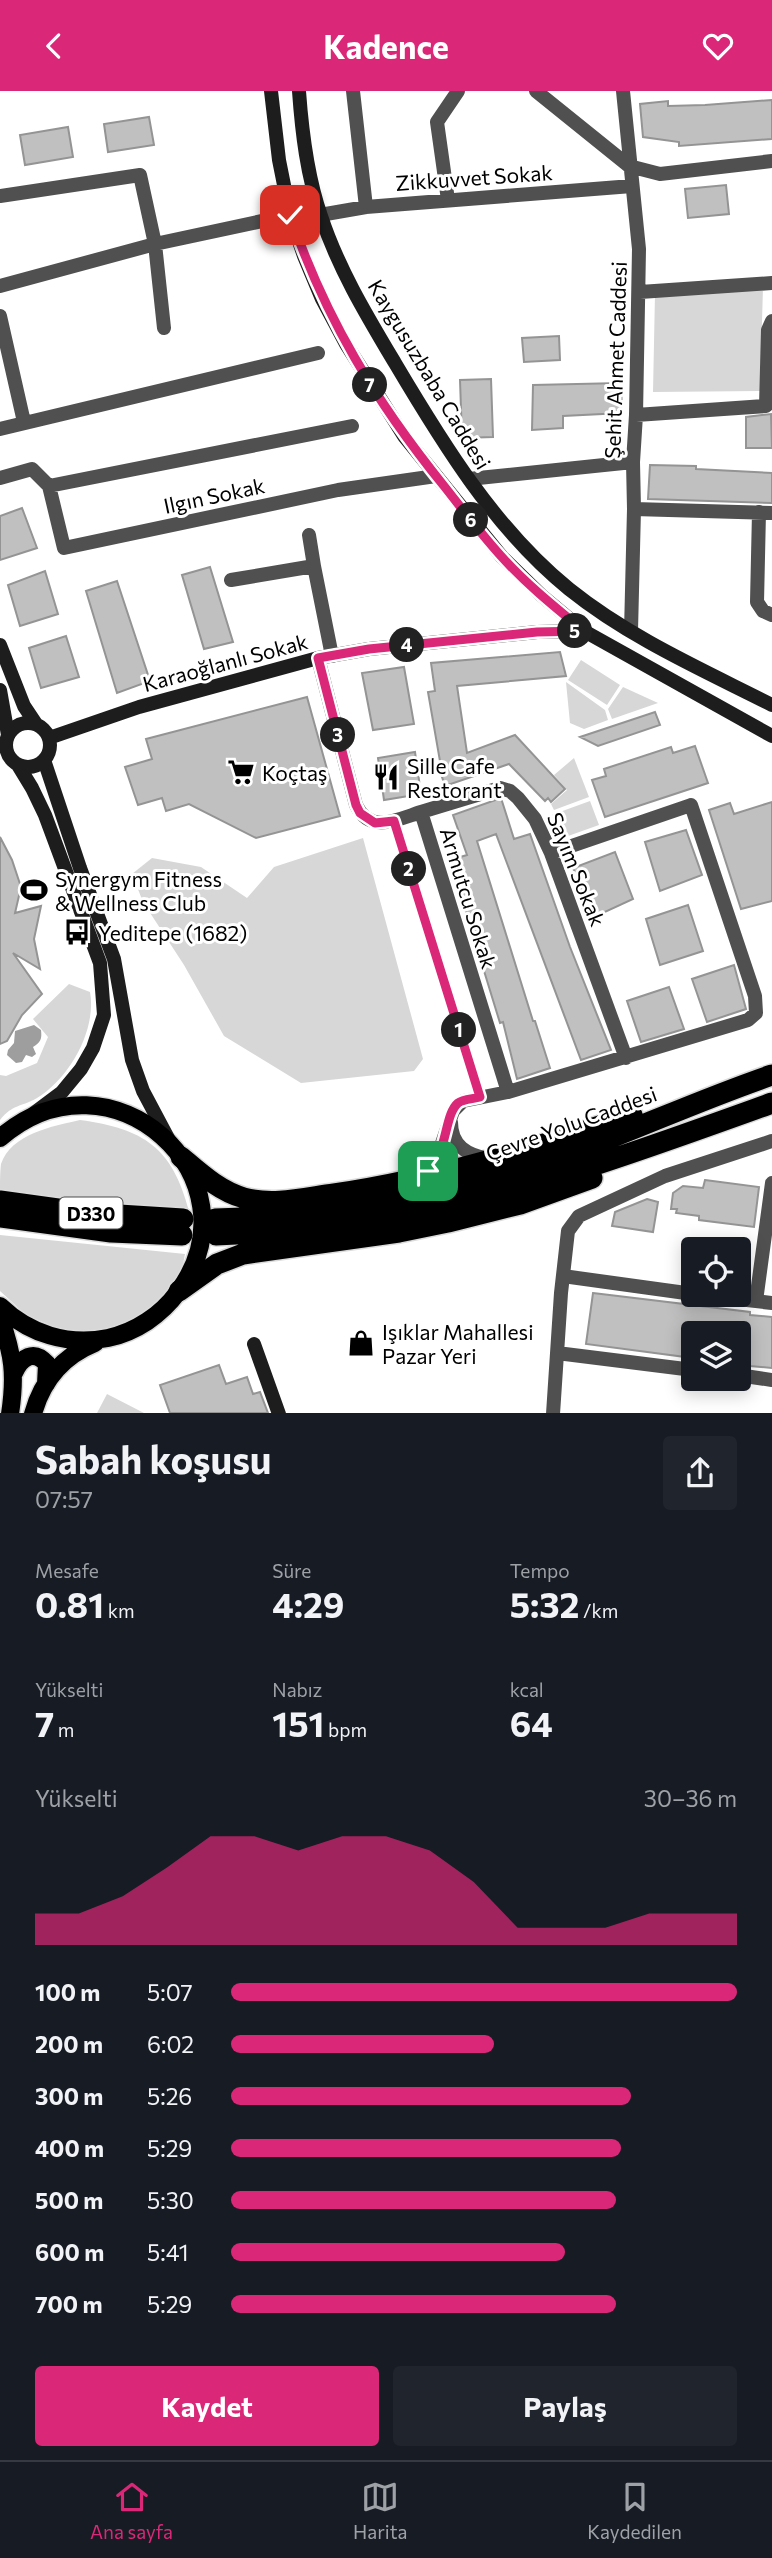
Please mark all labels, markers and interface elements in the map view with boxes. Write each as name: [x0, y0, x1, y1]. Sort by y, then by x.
text: Kadence: [323, 26, 449, 66]
icon: back: [35, 27, 73, 65]
icon: heart: [699, 27, 737, 65]
street label: Zikkuvvet Sokak: [395, 159, 553, 195]
pin: [260, 185, 320, 245]
icon: check: [271, 196, 309, 234]
street label: Şehit Ahmet Caddesi: [599, 261, 631, 459]
street label: Kaygusuzbaba Caddesi: [363, 275, 497, 473]
pin: 7: [352, 367, 388, 403]
text: 7: [364, 373, 375, 396]
street label: Ilgın Sokak: [161, 472, 267, 518]
pin: 6: [454, 503, 489, 537]
text: 6: [465, 508, 476, 531]
pin: 5: [558, 613, 592, 649]
text: 5: [569, 619, 580, 642]
pin: 4: [390, 627, 424, 663]
street label: Karaoğlanlı Sokak: [140, 628, 310, 696]
text: 4: [401, 633, 412, 656]
pin: 3: [320, 717, 356, 753]
text: 3: [332, 723, 343, 746]
place label: Sille Cafe Restorant: [407, 753, 502, 802]
supermarket icon: Koçtaş: [226, 757, 256, 787]
place label: Koçtaş: [262, 760, 327, 785]
restaurant icon: Sille Cafe Restorant: [371, 762, 401, 792]
street label: Sayım Sokak: [543, 809, 611, 929]
street label: Armutcu Sokak: [436, 824, 502, 972]
pin: 2: [392, 851, 426, 887]
text: 2: [403, 857, 414, 880]
place label: Synergym Fitness & Wellness Club: [55, 866, 222, 915]
sports icon: Synergym Fitness & Wellness Club: [19, 875, 49, 905]
bus stop icon: Yeditepe (1682): [62, 917, 92, 947]
place label: Yeditepe (1682): [98, 920, 247, 945]
pin: 1: [442, 1013, 476, 1047]
text: 1: [454, 1018, 463, 1041]
street label: Çevre Yolu Caddesi: [482, 1080, 660, 1166]
pin: [398, 1141, 458, 1201]
icon: arrive: [409, 1152, 447, 1190]
road number: D330: [60, 1197, 122, 1229]
map controls: [681, 1237, 751, 1391]
button: locate: [681, 1237, 751, 1307]
place label: Işıklar Mahallesi Pazar Yeri: [382, 1319, 534, 1368]
button: layers: [681, 1321, 751, 1391]
shop icon: Işıklar Mahallesi Pazar Yeri: [346, 1328, 376, 1358]
text: Sabah koşusu: [35, 1435, 272, 1482]
button: share: [663, 1436, 737, 1510]
text: 07:57: [35, 1485, 93, 1513]
text: Mesafe: [35, 1559, 99, 1582]
text: Süre: [272, 1559, 311, 1582]
text: Tempo: [510, 1559, 570, 1582]
text: 0.81: [35, 1582, 104, 1625]
text: 4:29: [272, 1582, 344, 1625]
text: 5:32: [510, 1582, 579, 1625]
text: km: [104, 1599, 135, 1622]
text: /km: [579, 1599, 618, 1622]
text: Yükselti: [35, 1678, 103, 1701]
text: Nabız: [272, 1678, 322, 1701]
text: kcal: [510, 1678, 544, 1701]
text: 7: [35, 1701, 54, 1744]
text: 151: [272, 1701, 324, 1744]
text: 64: [510, 1701, 553, 1744]
text: m: [54, 1718, 74, 1741]
text: bpm: [324, 1718, 367, 1741]
text: Yükselti: [35, 1784, 118, 1812]
text: 30–36 m: [644, 1784, 737, 1812]
text: 100 m: [35, 1978, 100, 2006]
text: 5:07: [147, 1978, 193, 2006]
text: 200 m: [35, 2030, 103, 2058]
text: 6:02: [147, 2030, 194, 2058]
text: 300 m: [35, 2082, 103, 2110]
text: 5:26: [147, 2082, 192, 2110]
text: 400 m: [35, 2134, 104, 2162]
text: 5:29: [147, 2134, 192, 2162]
text: 500 m: [35, 2186, 103, 2214]
text: 5:30: [147, 2186, 194, 2214]
text: 600 m: [35, 2238, 104, 2266]
text: 5:41: [147, 2238, 189, 2266]
text: 700 m: [35, 2290, 103, 2318]
text: 5:29: [147, 2290, 192, 2318]
button: Kaydet: [35, 2366, 379, 2446]
button: Paylaş: [393, 2366, 737, 2446]
tab: Ana sayfa: [90, 2478, 173, 2543]
tab: Harita: [353, 2478, 407, 2543]
tab: Kaydedilen: [587, 2478, 682, 2543]

